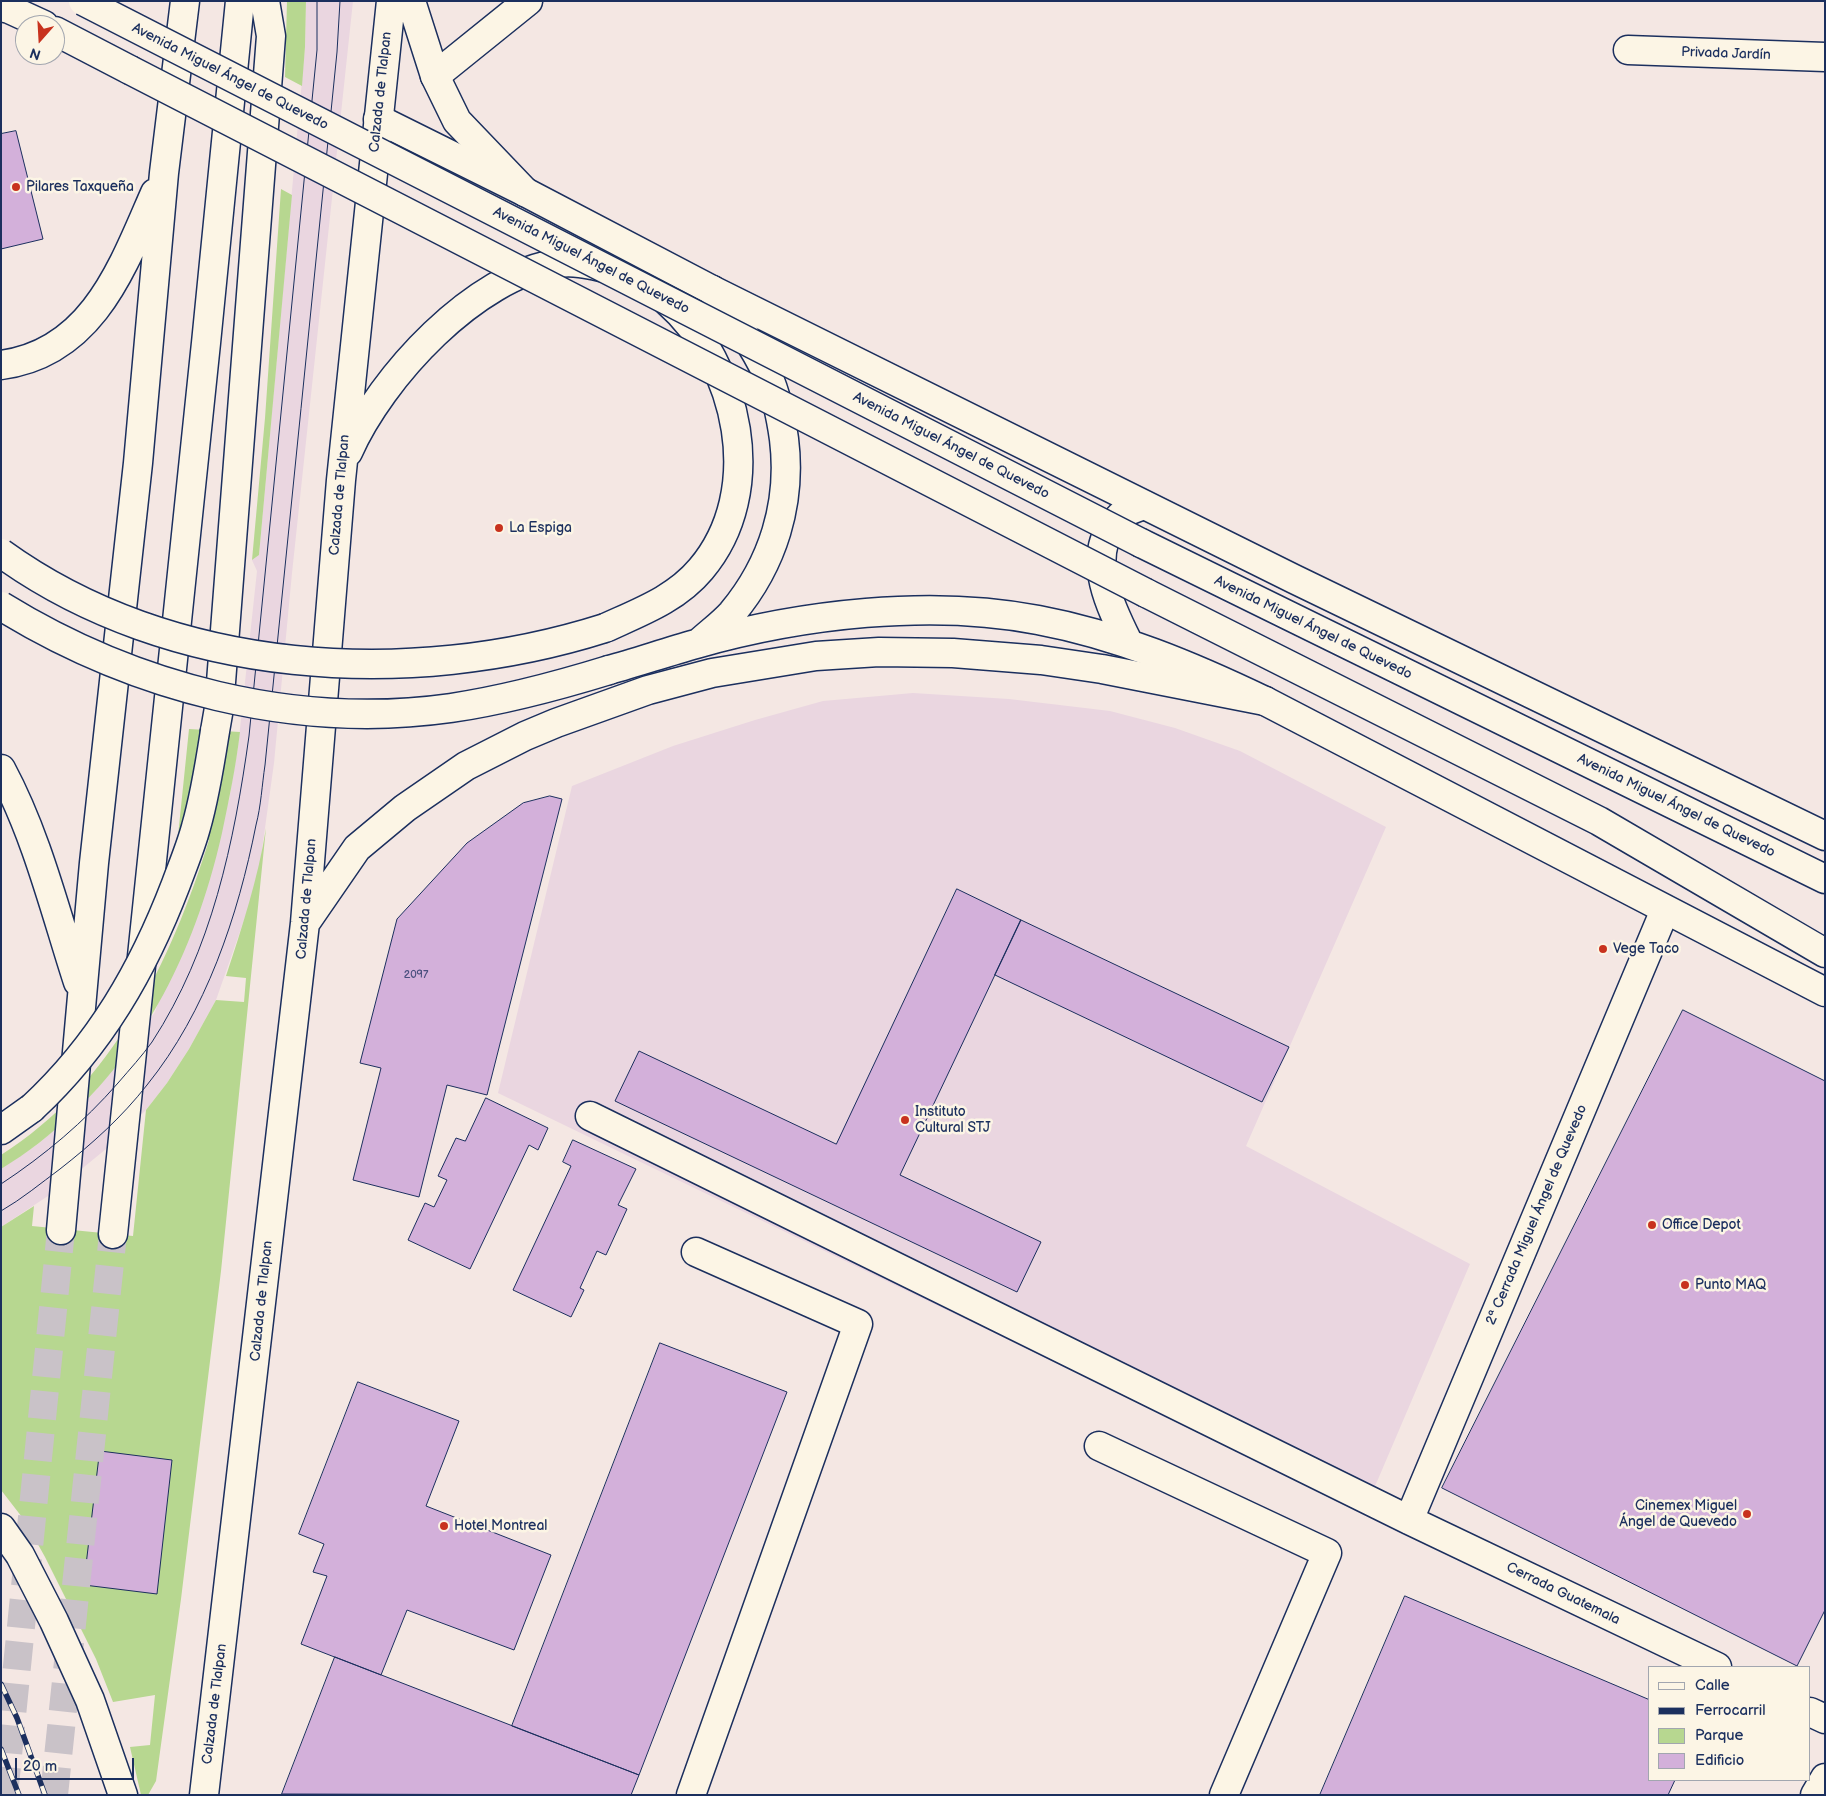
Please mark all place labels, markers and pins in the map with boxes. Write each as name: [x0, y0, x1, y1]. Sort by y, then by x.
place label: Pilares Taxqueña: [26, 179, 134, 195]
marker: Pilares Taxqueña: [10, 181, 22, 193]
place label: La Espiga: [509, 520, 572, 536]
marker: La Espiga: [493, 522, 505, 534]
place label: Vege Taco: [1613, 941, 1679, 957]
marker: Vege Taco: [1597, 943, 1609, 955]
place label: Instituto Cultural STJ: [915, 1104, 991, 1136]
marker: Instituto Cultural STJ: [899, 1114, 911, 1126]
place label: Office Depot: [1662, 1217, 1741, 1233]
marker: Office Depot: [1646, 1219, 1658, 1231]
place label: Punto MAQ: [1695, 1277, 1766, 1293]
marker: Punto MAQ: [1679, 1279, 1691, 1291]
place label: Cinemex Miguel Ángel de Quevedo: [1619, 1498, 1737, 1530]
marker: Cinemex Miguel Ángel de Quevedo: [1741, 1508, 1753, 1520]
place label: Hotel Montreal: [454, 1518, 547, 1534]
marker: Hotel Montreal: [438, 1520, 450, 1532]

